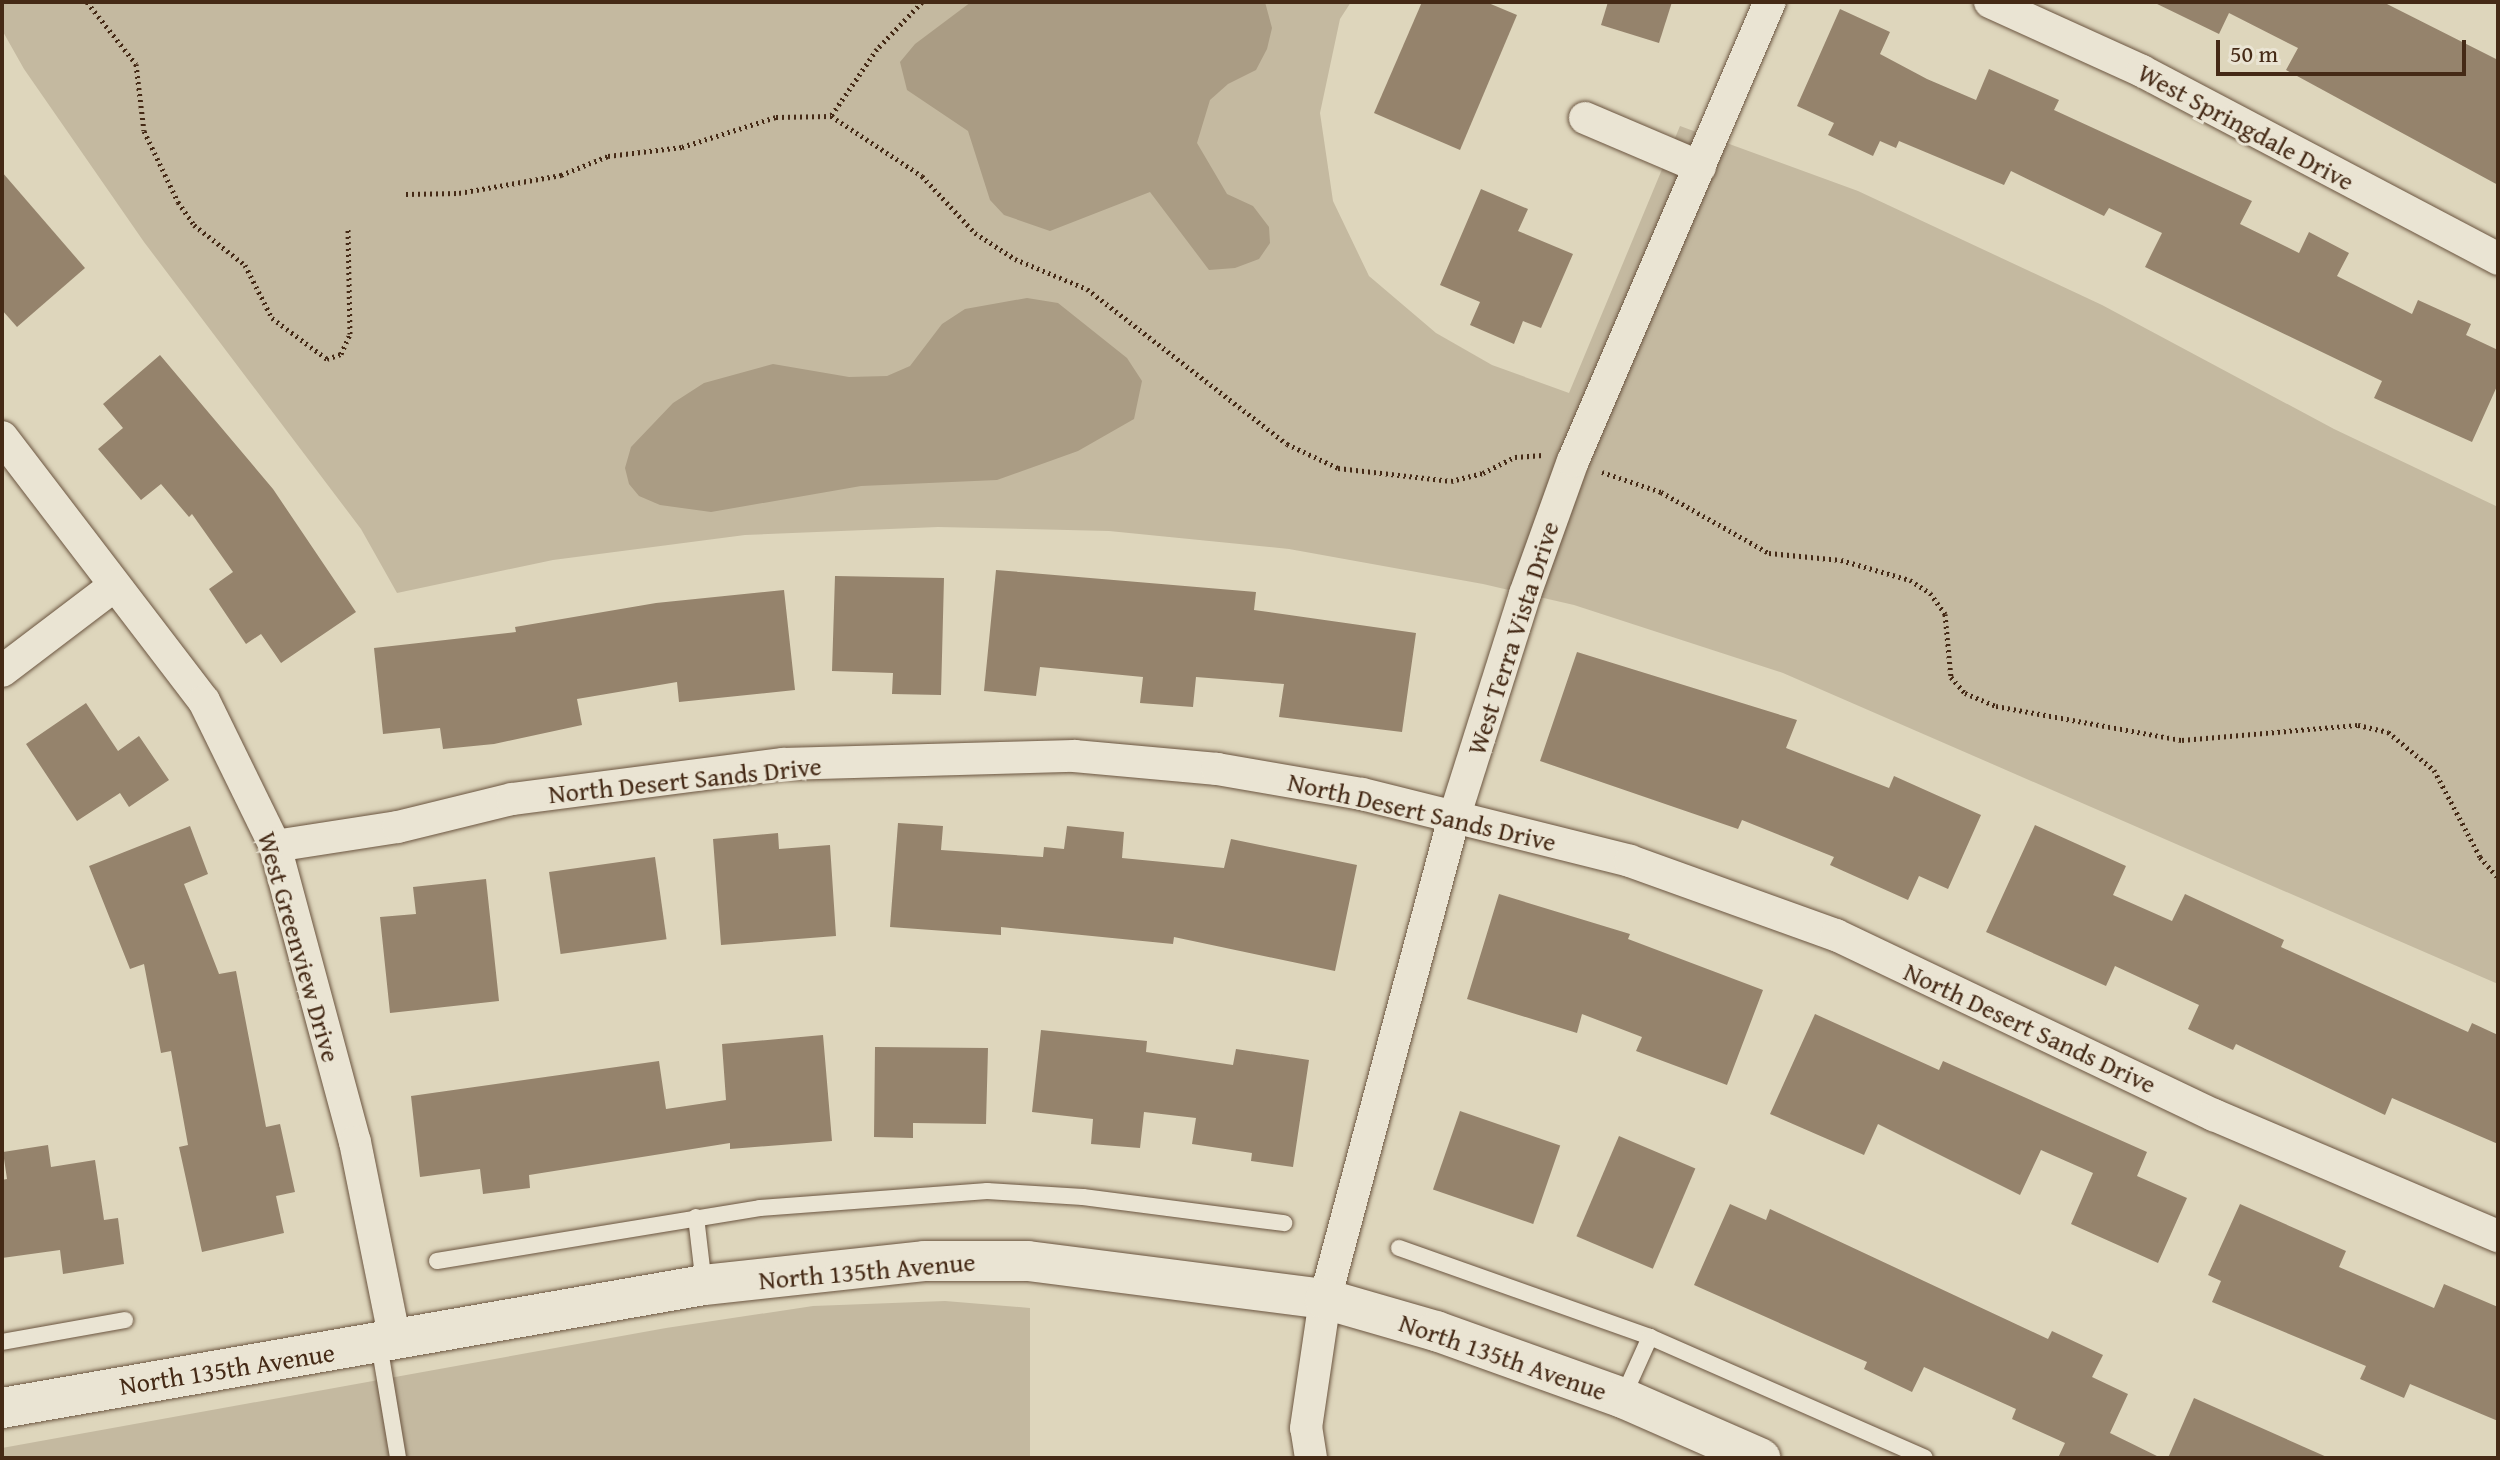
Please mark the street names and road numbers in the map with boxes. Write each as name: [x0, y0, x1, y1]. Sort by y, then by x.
street label: West Springdale Drive: [2132, 57, 2360, 197]
street label: West Terra Vista Drive: [1461, 517, 1565, 759]
street label: North Desert Sands Drive: [547, 750, 823, 810]
street label: North Desert Sands Drive: [1285, 766, 1559, 858]
street label: West Greenview Drive: [251, 828, 347, 1066]
street label: North Desert Sands Drive: [1899, 956, 2161, 1100]
street label: North 135th Avenue: [757, 1246, 977, 1296]
street label: North 135th Avenue: [1395, 1307, 1611, 1407]
street label: North 135th Avenue: [117, 1337, 337, 1401]

